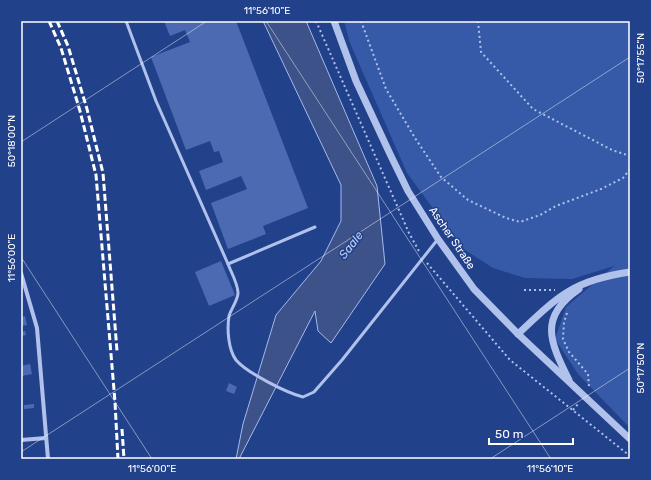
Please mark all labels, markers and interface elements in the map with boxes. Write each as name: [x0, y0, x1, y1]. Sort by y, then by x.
text: 11°56'10"E: [244, 5, 290, 17]
text: 50°17'55"N: [635, 33, 647, 83]
text: 50°18'00"N: [6, 115, 18, 167]
street label: Ascher Straße: [426, 204, 478, 272]
water label: Saale: [336, 228, 366, 262]
text: 11°56'00"E: [6, 234, 18, 282]
text: 50°17'50"N: [635, 343, 647, 393]
scale bar: [489, 420, 573, 446]
text: 50 m: [495, 427, 523, 441]
text: 11°56'00"E: [128, 463, 176, 475]
text: 11°56'10"E: [527, 463, 573, 475]

